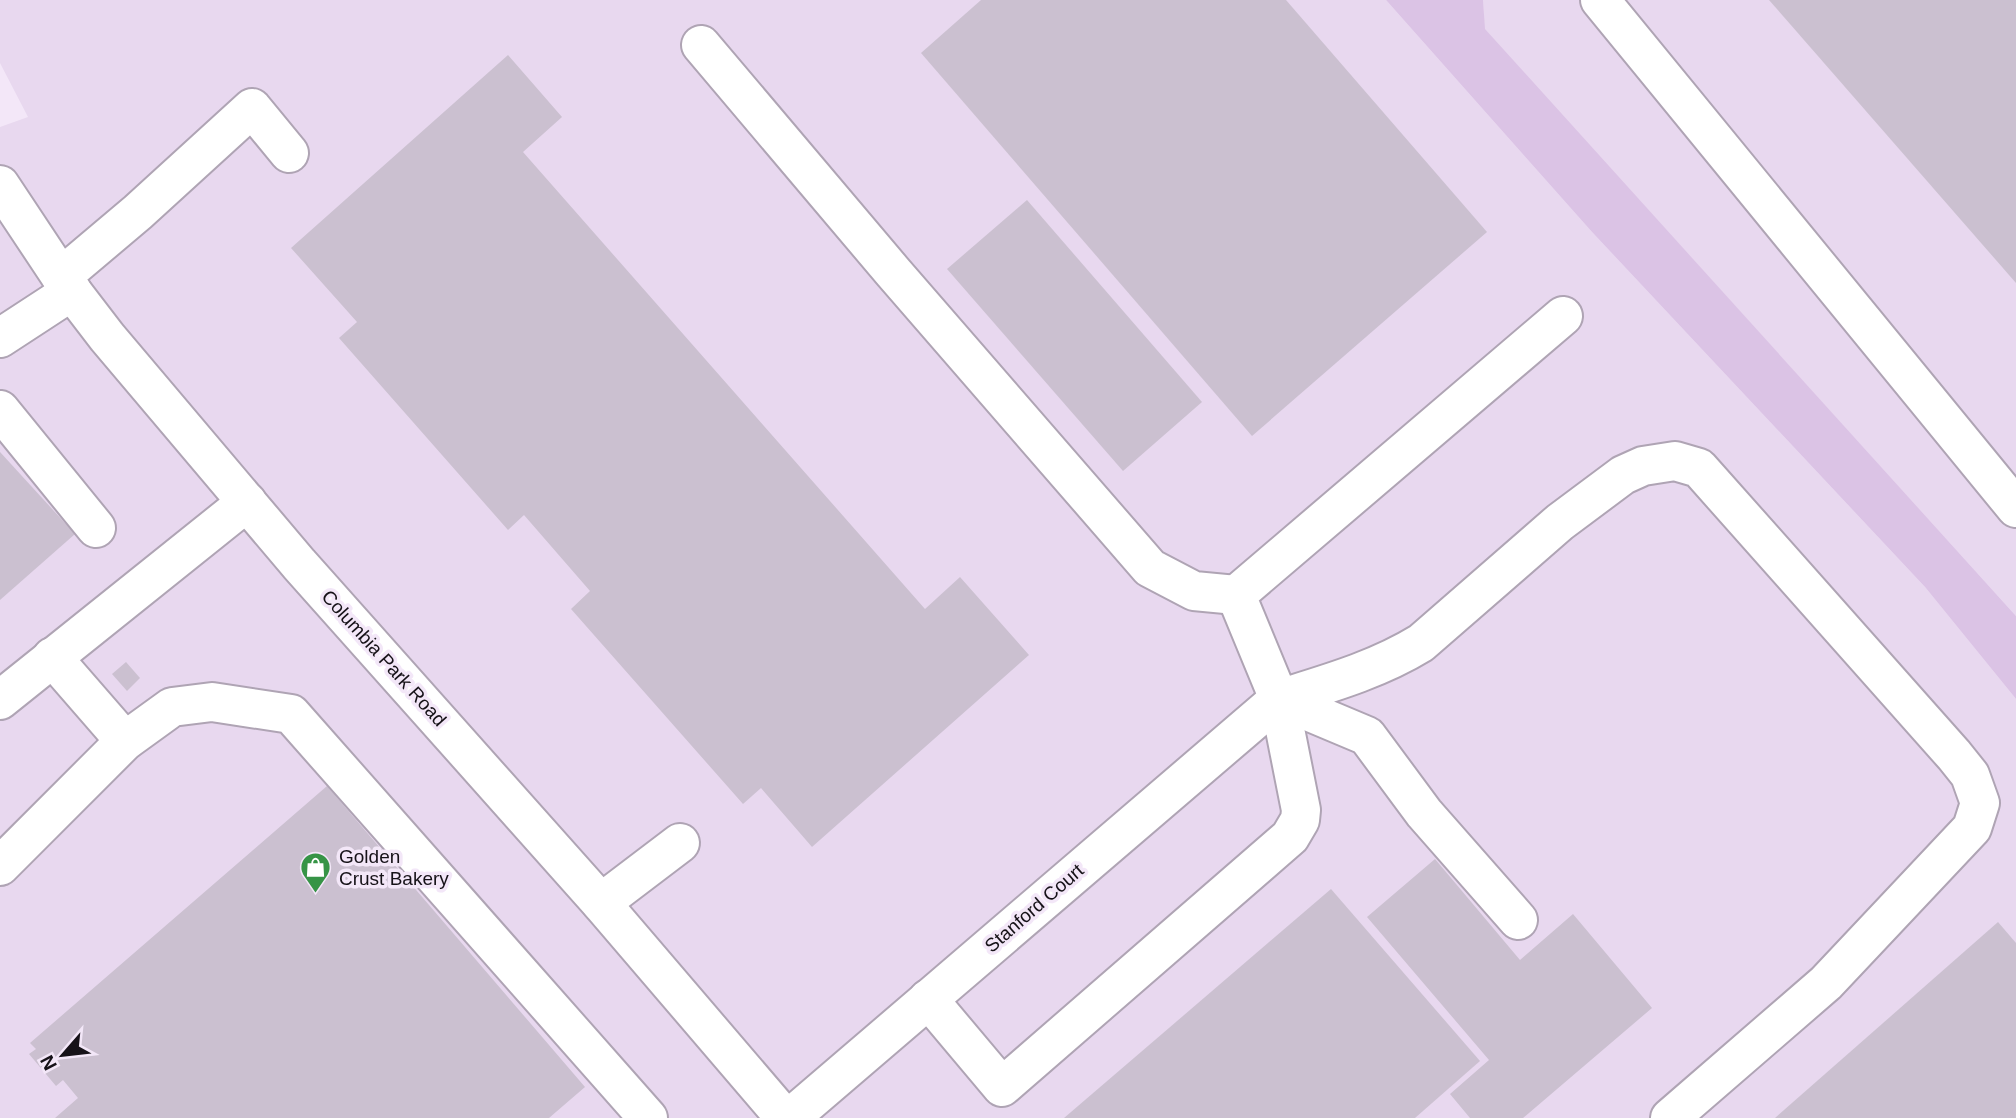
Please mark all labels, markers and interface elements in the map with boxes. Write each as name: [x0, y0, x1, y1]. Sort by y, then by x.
street label: Columbia Park Road: [318, 586, 450, 730]
place label: Golden Crust Bakery: [339, 846, 449, 889]
shop icon: Golden Crust Bakery: [299, 850, 333, 894]
street label: Stanford Court: [980, 859, 1088, 956]
north arrow: [28, 1020, 98, 1090]
text: N: [36, 1052, 61, 1074]

